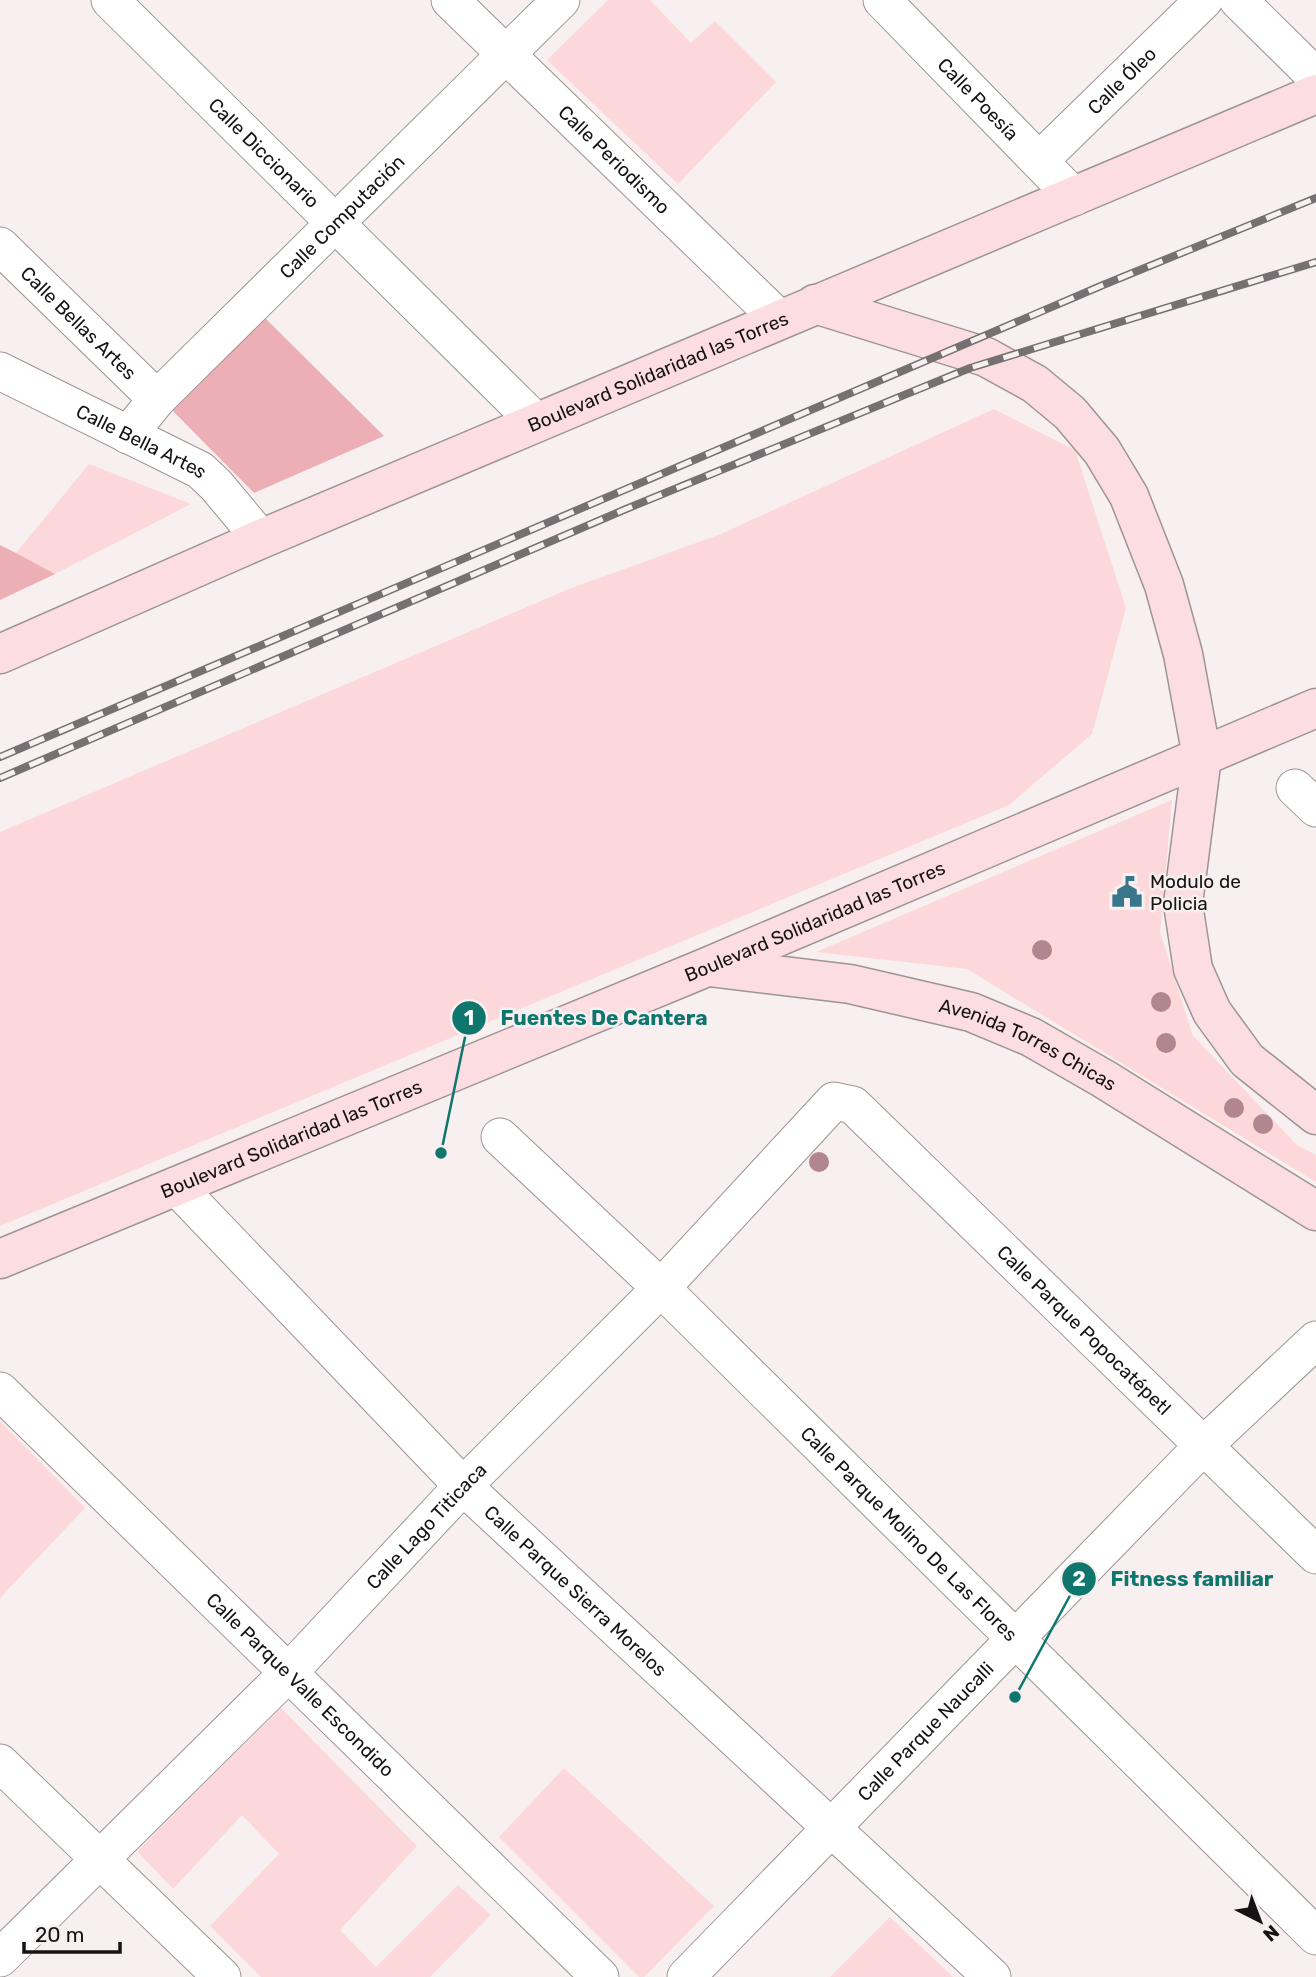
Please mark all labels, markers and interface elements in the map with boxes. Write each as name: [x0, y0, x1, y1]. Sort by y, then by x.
street label: Calle Óleo: [1083, 42, 1161, 119]
street label: Calle Poesía: [933, 53, 1023, 145]
street label: Calle Diccionario: [204, 93, 324, 213]
street label: Calle Periodismo: [553, 100, 675, 219]
street label: Calle Computación: [275, 150, 409, 283]
street label: Calle Bellas Artes: [16, 262, 141, 385]
street label: Boulevard Solidaridad las Torres: [524, 307, 792, 437]
street label: Calle Bella Artes: [72, 400, 212, 483]
street label: Boulevard Solidaridad las Torres: [681, 856, 949, 987]
place label: Modulo de Policia: [1150, 870, 1241, 915]
public building icon: Modulo de Policia: [1110, 875, 1144, 909]
street label: Avenida Torres Chicas: [937, 994, 1120, 1096]
callout: Fuentes De Cantera: [452, 997, 722, 1039]
text: 1: [464, 1005, 474, 1030]
text: Fuentes De Cantera: [500, 1005, 708, 1030]
street label: Boulevard Solidaridad las Torres: [157, 1075, 425, 1203]
street label: Calle Parque Popocatépetl: [992, 1241, 1176, 1420]
street label: Calle Parque Molino De Las Flores: [796, 1422, 1022, 1646]
street label: Calle Lago Titicaca: [362, 1458, 491, 1594]
street label: Calle Parque Sierra Morelos: [479, 1501, 671, 1681]
callout: Fitness familiar: [1062, 1558, 1288, 1600]
text: 2: [1072, 1566, 1086, 1591]
text: Fitness familiar: [1111, 1566, 1274, 1591]
street label: Calle Parque Valle Escondido: [201, 1588, 399, 1782]
street label: Calle Parque Naucalli: [853, 1657, 999, 1806]
north arrow: [1225, 1886, 1295, 1956]
scale bar: [24, 1910, 121, 1954]
text: N: [1258, 1920, 1284, 1946]
text: 20 m: [35, 1922, 84, 1947]

